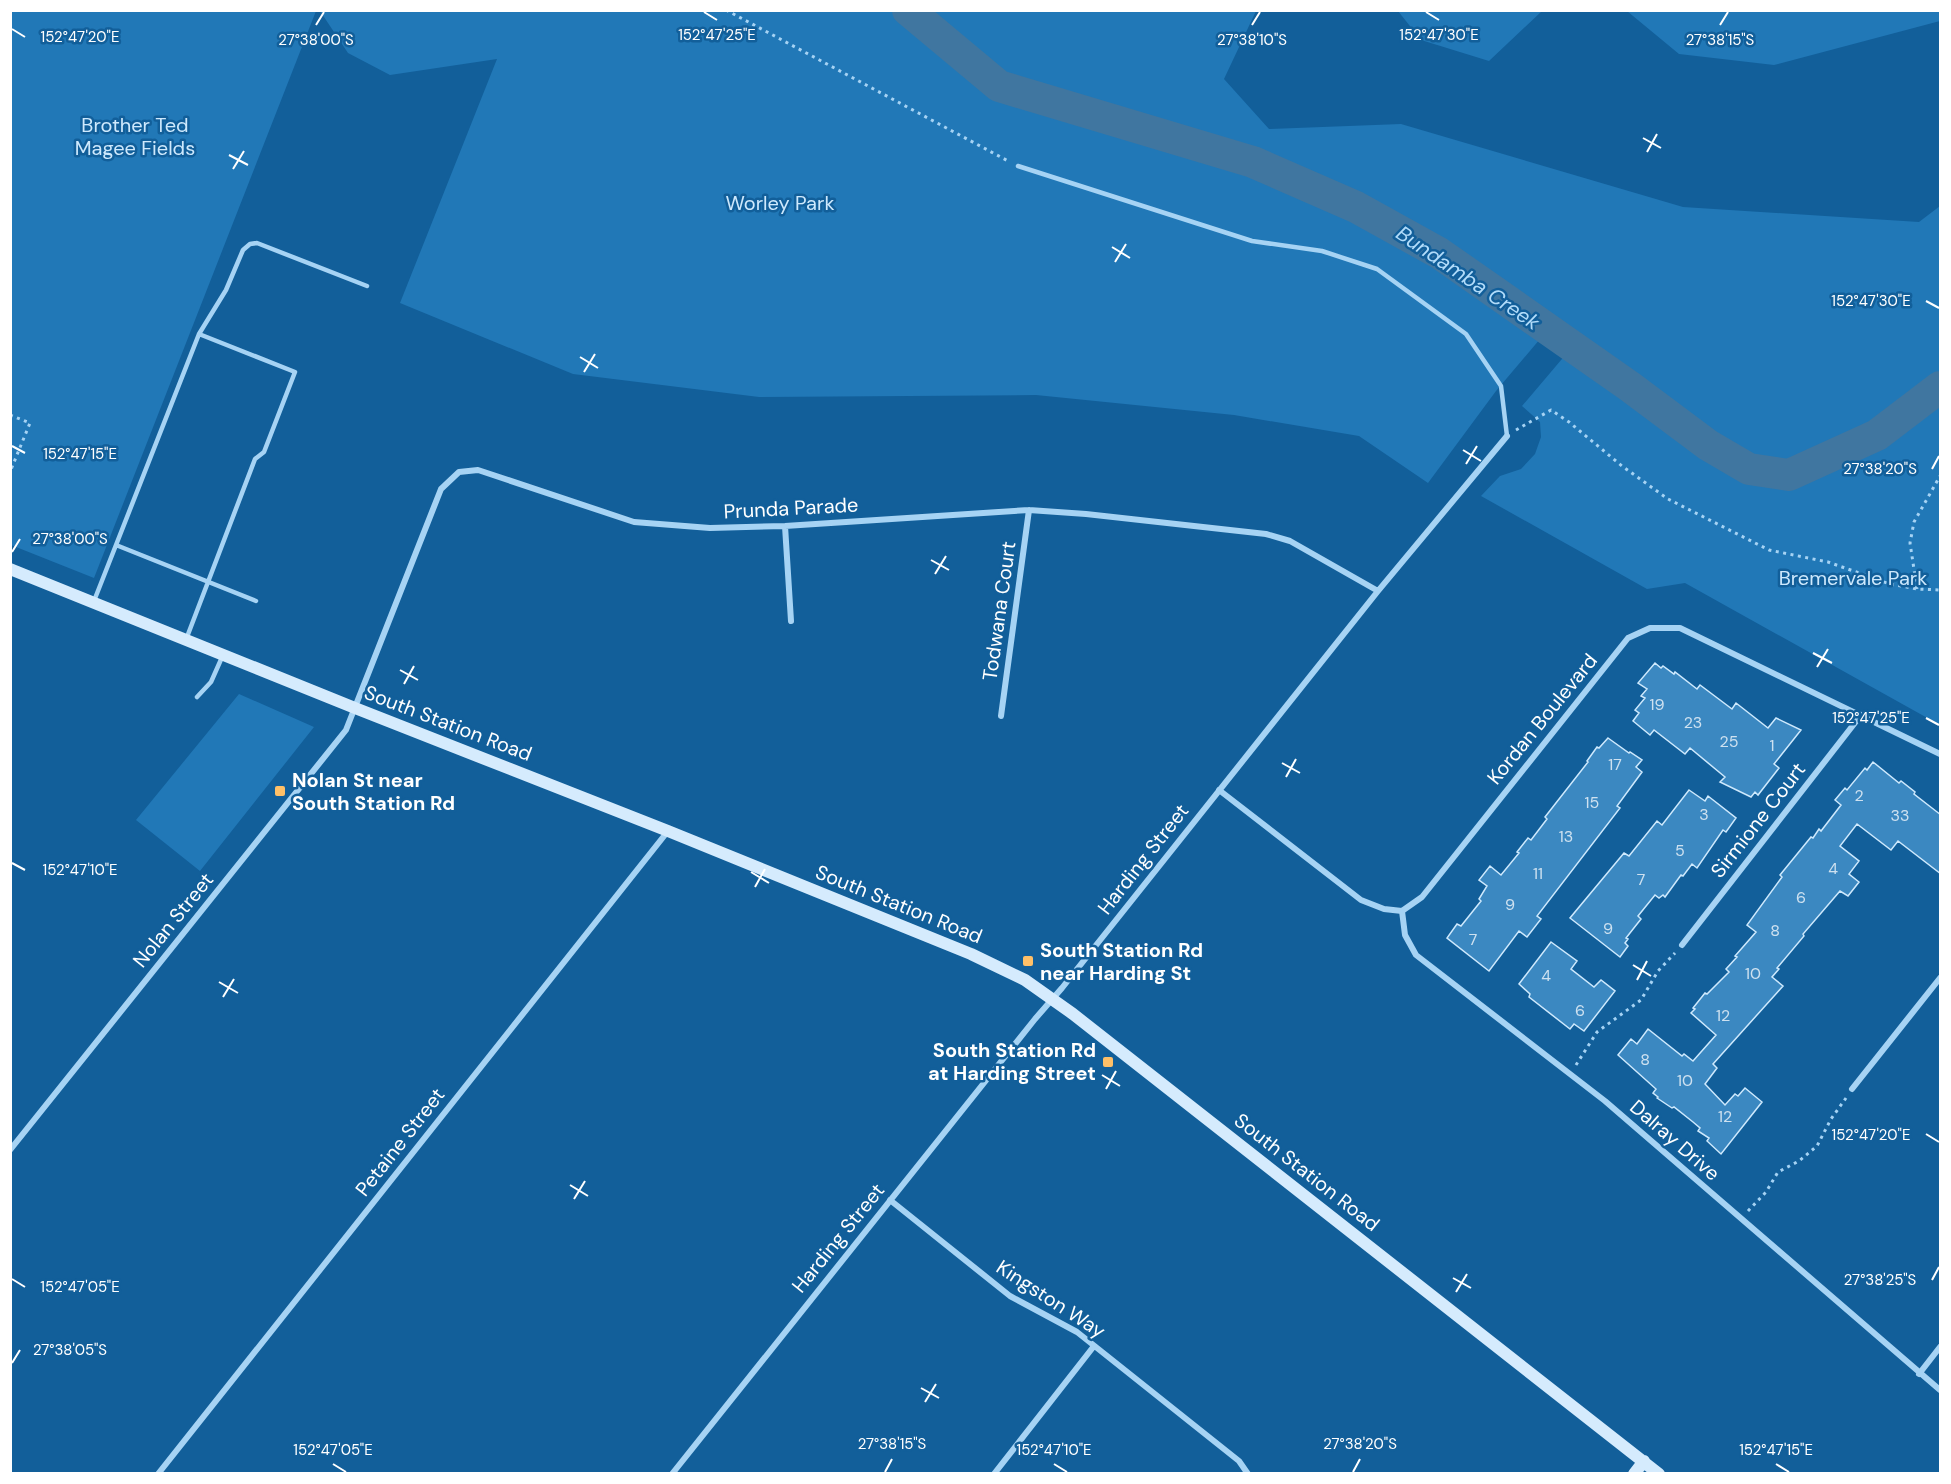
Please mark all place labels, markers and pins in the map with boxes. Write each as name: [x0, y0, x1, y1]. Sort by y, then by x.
place label: Nolan St near South Station Rd: [292, 767, 455, 816]
marker: Nolan St near South Station Rd: [273, 784, 287, 798]
place label: South Station Rd near Harding St: [1040, 937, 1203, 986]
marker: South Station Rd near Harding St: [1021, 954, 1035, 968]
place label: South Station Rd at Harding Street: [928, 1037, 1096, 1086]
marker: South Station Rd at Harding Street: [1101, 1055, 1115, 1069]

